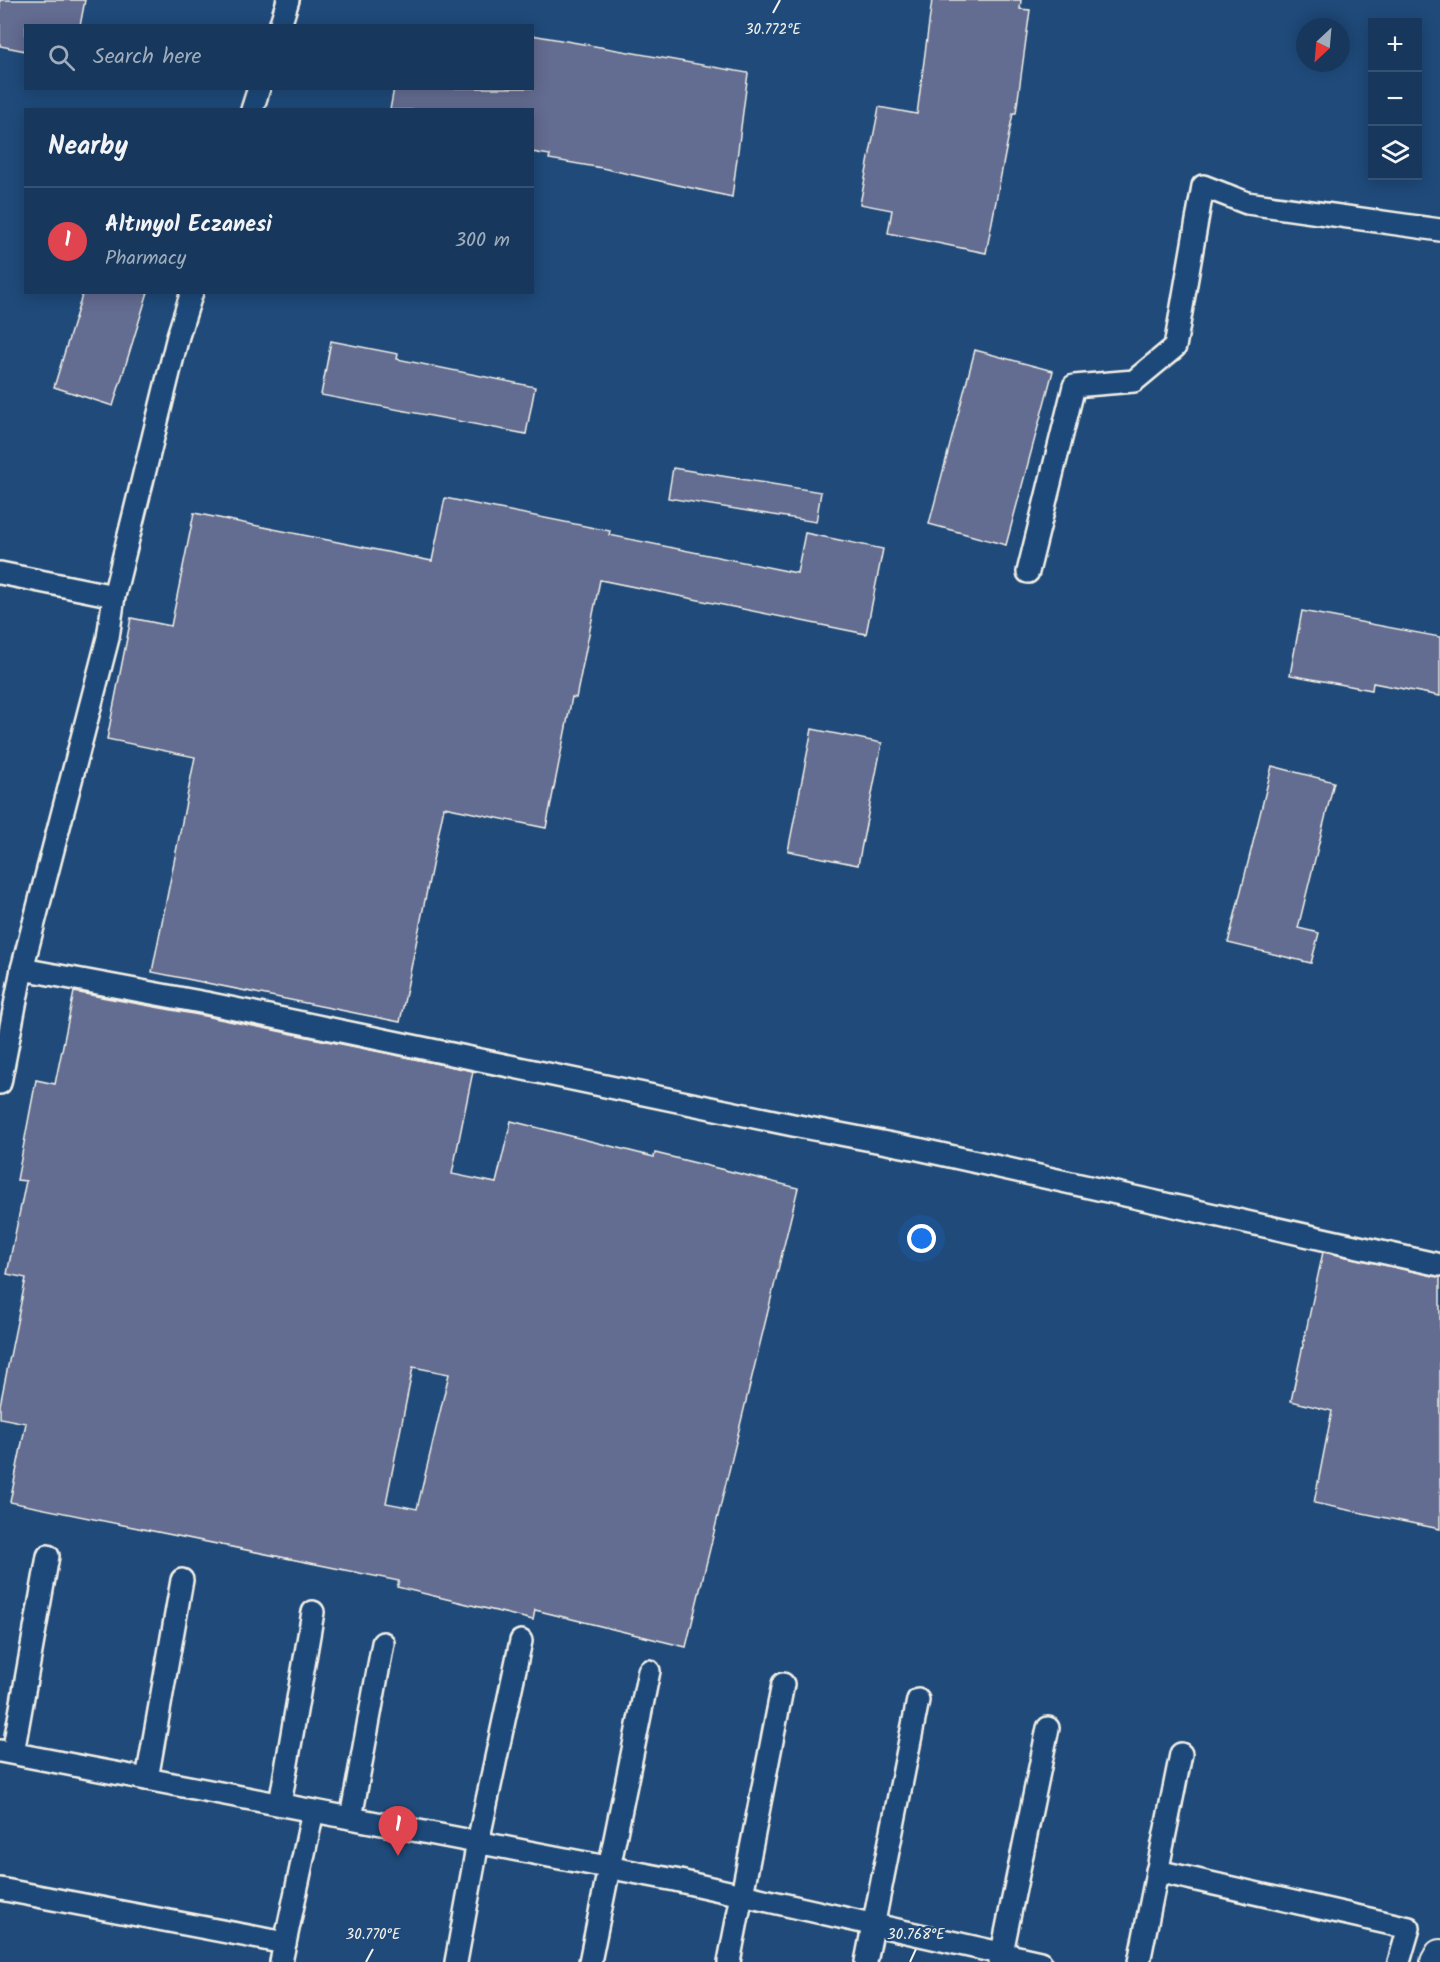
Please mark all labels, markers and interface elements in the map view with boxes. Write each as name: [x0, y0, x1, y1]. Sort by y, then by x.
text: 30.772°E: [745, 18, 802, 42]
north arrow: [1296, 18, 1350, 72]
map controls: [1368, 18, 1422, 180]
button: +: [1368, 18, 1422, 72]
search box: [24, 24, 534, 90]
text: Search here: [93, 40, 201, 75]
icon: search: [45, 41, 78, 74]
button: −: [1368, 72, 1422, 126]
text: Nearby: [48, 126, 128, 168]
button: layers: [1368, 126, 1422, 180]
text: Altınyol Eczanesi: [105, 208, 272, 243]
text: 1: [64, 225, 71, 257]
text: 300 m: [455, 225, 510, 257]
text: Pharmacy: [105, 243, 186, 275]
your location: [907, 1224, 936, 1253]
pin: 1: [378, 1806, 418, 1856]
text: 30.770°E: [346, 1923, 402, 1947]
text: 30.768°E: [887, 1923, 946, 1947]

